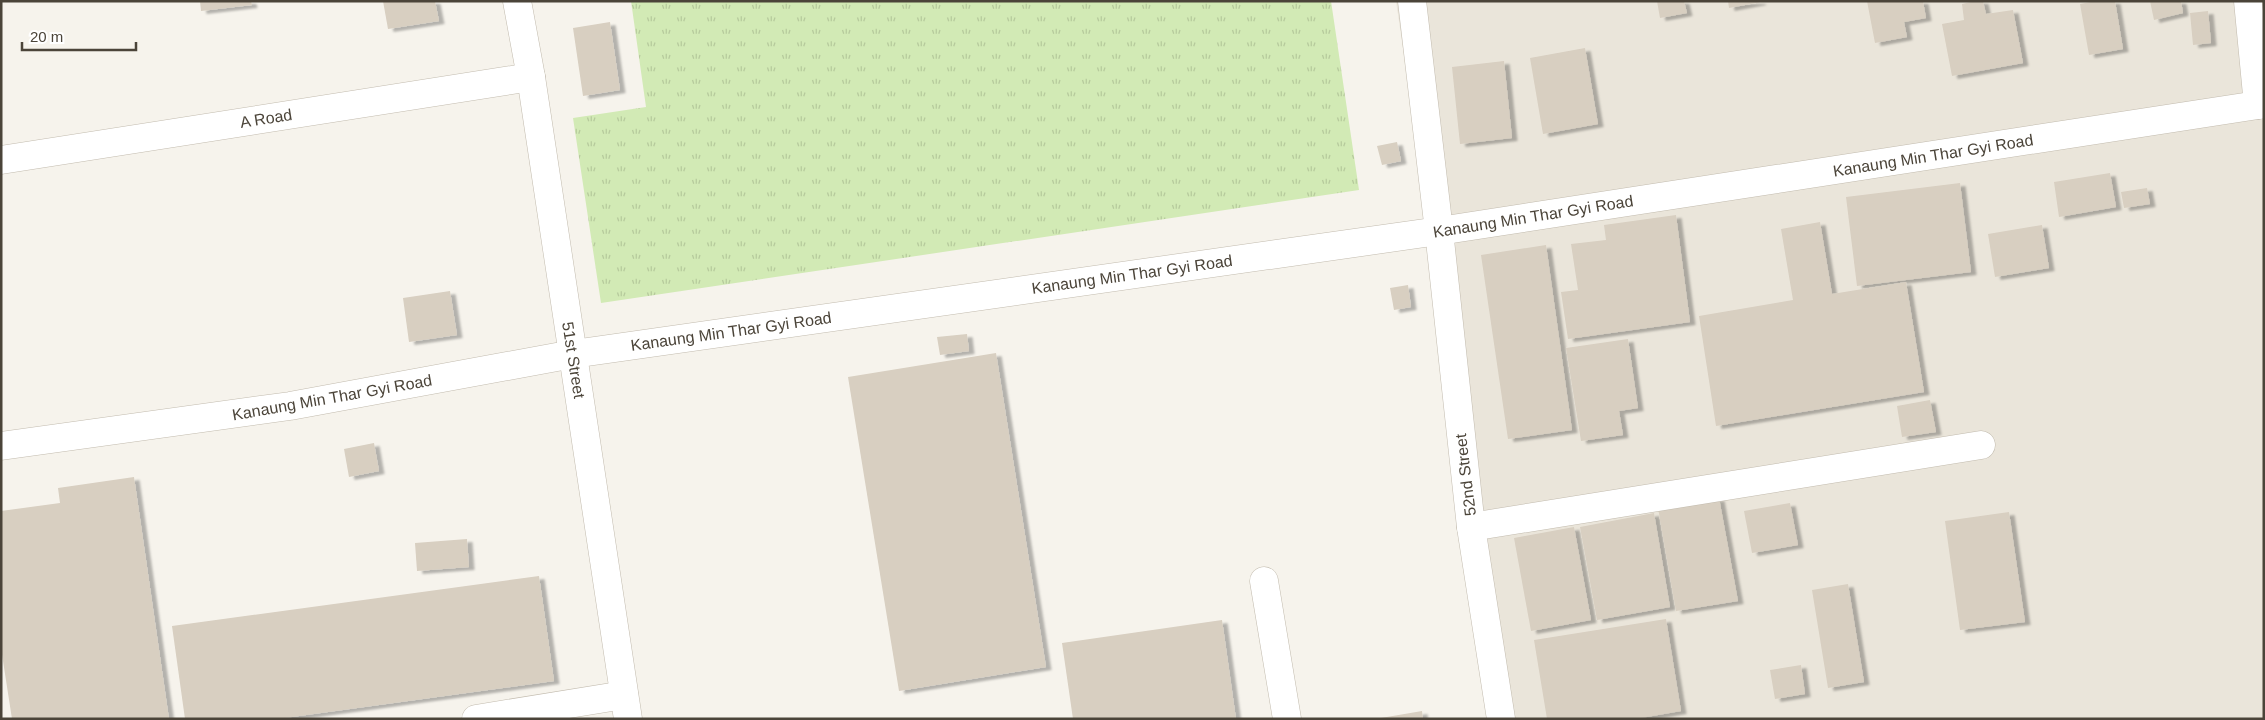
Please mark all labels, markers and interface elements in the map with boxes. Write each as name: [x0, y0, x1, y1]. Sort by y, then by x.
scale bar: [22, 20, 136, 52]
text: 20 m: [30, 28, 63, 45]
street label: A Road: [239, 106, 293, 131]
street label: Kanaung Min Thar Gyi Road: [1832, 131, 2034, 180]
street label: Kanaung Min Thar Gyi Road: [1432, 192, 1634, 241]
street label: Kanaung Min Thar Gyi Road: [1031, 252, 1234, 297]
street label: Kanaung Min Thar Gyi Road: [630, 309, 833, 354]
street label: 51st Street: [559, 321, 588, 400]
street label: Kanaung Min Thar Gyi Road: [231, 372, 433, 423]
street label: 52nd Street: [1452, 432, 1479, 517]

